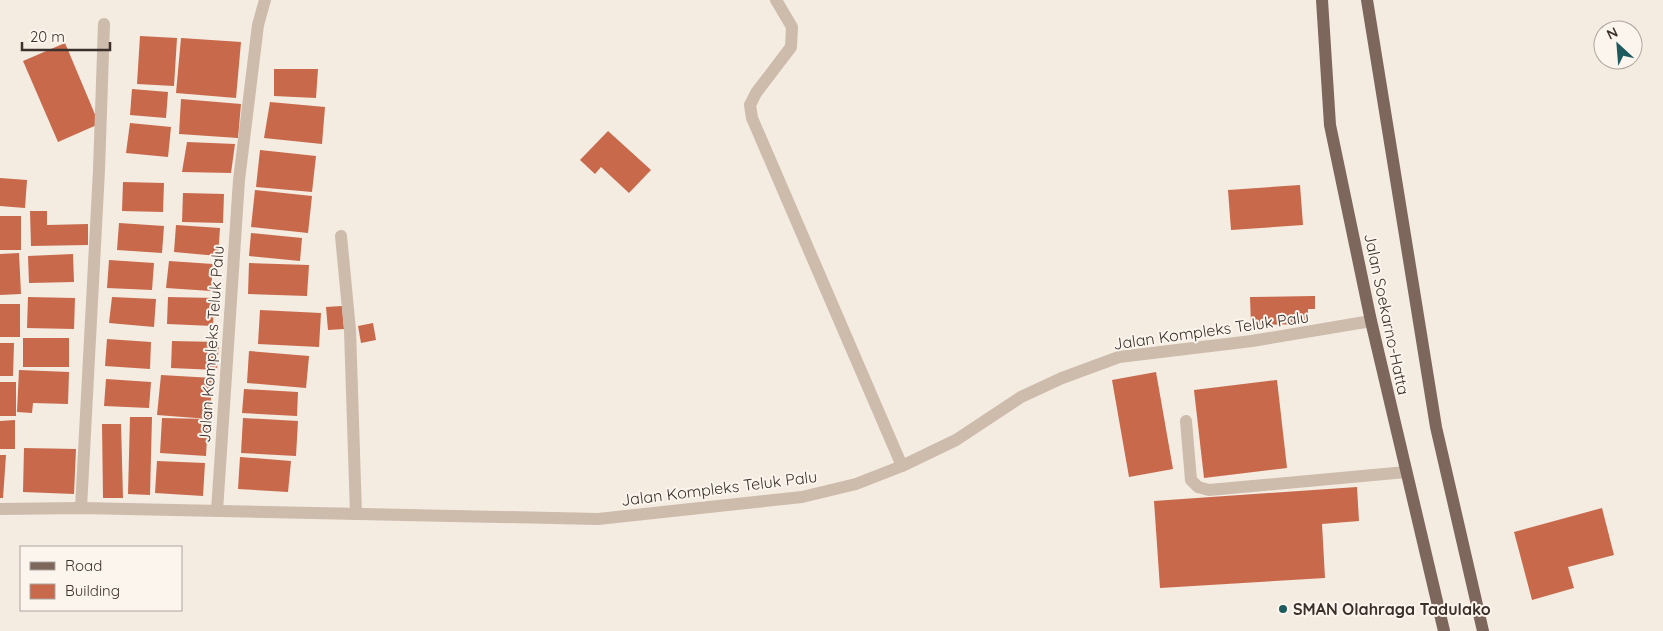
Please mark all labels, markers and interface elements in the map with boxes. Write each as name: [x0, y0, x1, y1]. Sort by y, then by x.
scale bar: [22, 20, 110, 52]
north arrow: [1593, 20, 1643, 70]
text: N: [1604, 23, 1621, 44]
text: 20 m: [30, 27, 65, 46]
street label: Jalan Soekarno-Hatta: [1360, 231, 1414, 397]
street label: Jalan Kompleks Teluk Palu: [194, 245, 228, 443]
street label: Jalan Kompleks Teluk Palu: [1112, 306, 1310, 354]
street label: Jalan Kompleks Teluk Palu: [620, 466, 818, 510]
legend: [20, 546, 182, 611]
text: Road: [65, 556, 102, 575]
text: Building: [65, 581, 120, 600]
place label: SMAN Olahraga Tadulako: [1293, 599, 1491, 619]
marker: SMAN Olahraga Tadulako: [1277, 603, 1289, 615]

